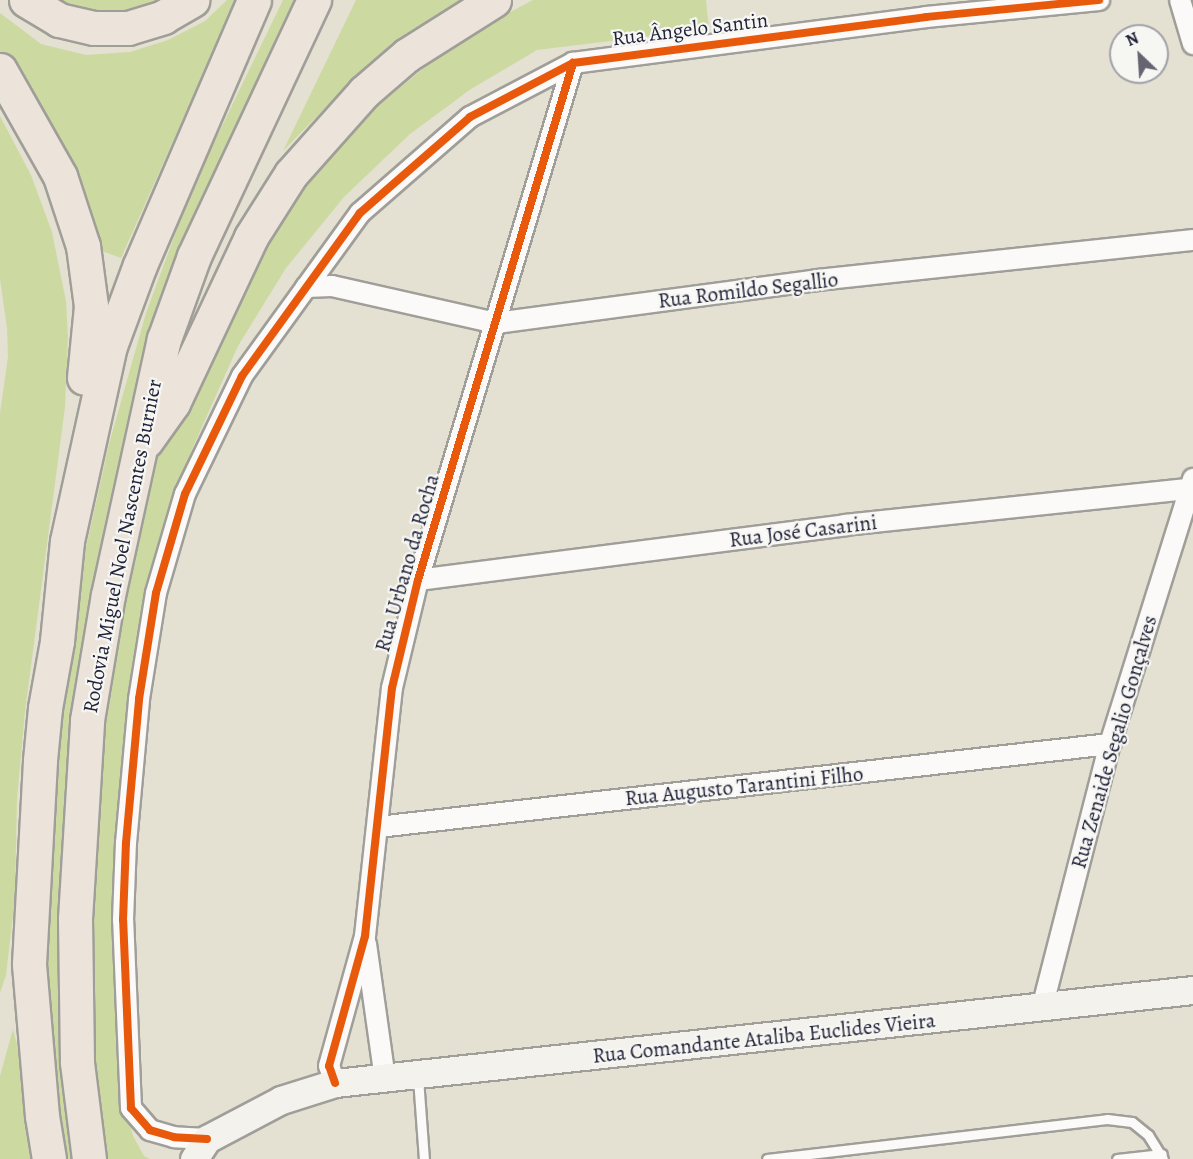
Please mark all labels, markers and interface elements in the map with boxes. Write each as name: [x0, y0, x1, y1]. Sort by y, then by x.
street label: Rua Ângelo Santin: [611, 7, 769, 51]
north arrow: [1109, 24, 1169, 84]
text: N: [1122, 27, 1142, 52]
street label: Rua Romildo Segallio: [657, 266, 839, 314]
street label: Rodovia Miguel Noel Nascentes Burnier: [77, 377, 167, 715]
street label: Rua Urbano da Rocha: [370, 471, 444, 655]
street label: Rua José Casarini: [728, 509, 878, 553]
street label: Rua Zenaide Segalio Gonçalves: [1066, 613, 1162, 871]
street label: Rua Augusto Tarantini Filho: [624, 761, 864, 811]
street label: Rua Comandante Ataliba Euclides Vieira: [591, 1007, 937, 1069]

